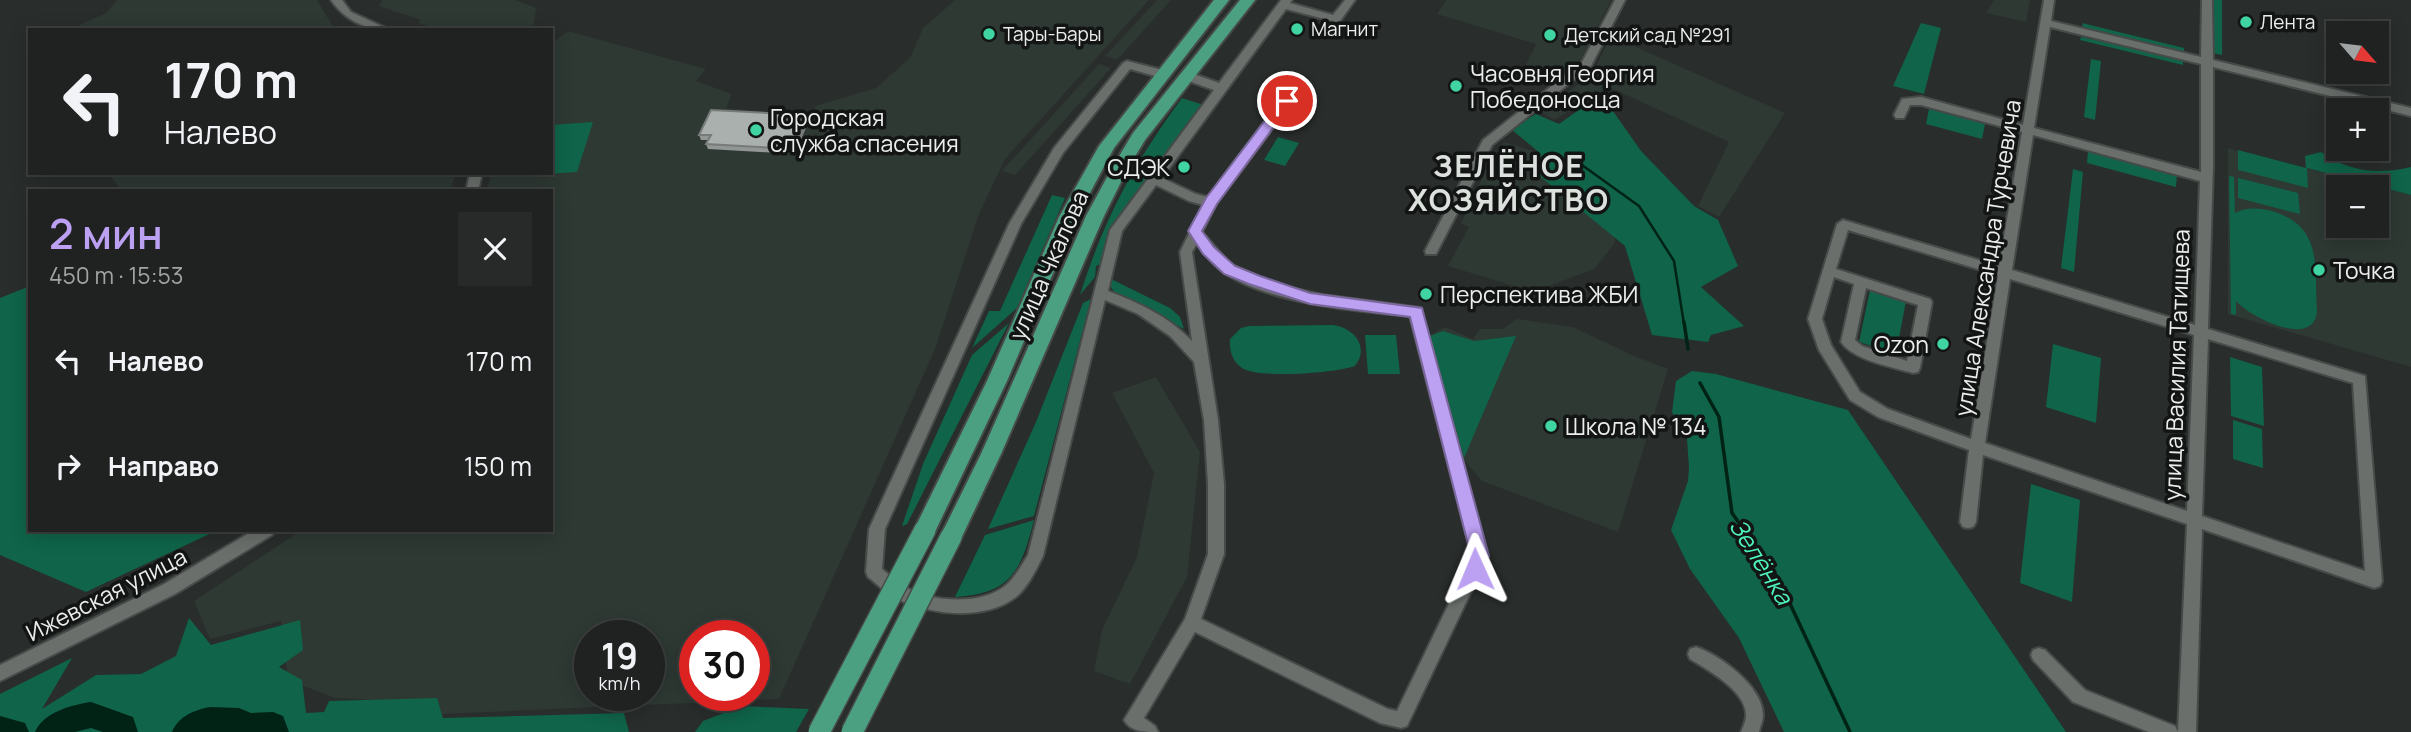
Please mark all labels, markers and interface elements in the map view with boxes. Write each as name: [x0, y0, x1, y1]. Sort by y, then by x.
place label: Лента: [2260, 9, 2315, 35]
marker: Лента: [2238, 14, 2254, 30]
place label: Магнит: [1311, 16, 1378, 42]
place label: Тары-Бары: [1003, 21, 1102, 47]
marker: Магнит: [1289, 21, 1305, 37]
north arrow: [2326, 21, 2389, 84]
map controls: [2326, 21, 2389, 238]
place label: Детский сад №291: [1564, 22, 1731, 48]
marker: Тары-Бары: [981, 26, 997, 42]
marker: Детский сад №291: [1542, 27, 1558, 43]
text: 170 m: [164, 46, 298, 113]
icon: left: [49, 56, 140, 147]
place label: Часовня Георгия Победоносца: [1470, 57, 1655, 115]
pin: [1257, 71, 1317, 131]
marker: Часовня Георгия Победоносца: [1448, 78, 1464, 94]
icon: arrive: [1268, 82, 1306, 120]
street label: улица Александра Турчевича: [1946, 97, 2028, 419]
button: +: [2326, 98, 2389, 161]
place label: Городская служба спасения: [770, 101, 959, 159]
text: Налево: [164, 110, 277, 154]
marker: Городская служба спасения: [748, 122, 764, 138]
district label: ЗЕЛЁНОЕ ХОЗЯЙСТВО: [1408, 145, 1610, 220]
place label: СДЭК: [1107, 151, 1170, 183]
marker: СДЭК: [1176, 159, 1192, 175]
button: −: [2326, 175, 2389, 238]
street label: улица Чкалова: [1001, 185, 1095, 345]
text: 2 мин: [49, 204, 163, 262]
button: close: [458, 212, 532, 286]
street label: улица Василия Татищева: [2155, 229, 2197, 501]
place label: Точка: [2333, 254, 2395, 286]
text: 450 m · 15:53: [49, 259, 184, 291]
marker: Точка: [2311, 262, 2327, 278]
place label: Перспектива ЖБИ: [1440, 278, 1638, 310]
marker: Перспектива ЖБИ: [1418, 286, 1434, 302]
place label: Ozon: [1874, 328, 1929, 360]
marker: Ozon: [1935, 336, 1951, 352]
icon: left: [49, 342, 87, 380]
text: Налево: [108, 343, 204, 379]
text: 170 m: [466, 343, 532, 379]
place label: Школа № 134: [1565, 410, 1707, 442]
marker: Школа № 134: [1543, 418, 1559, 434]
icon: right: [49, 447, 87, 485]
text: Направо: [108, 448, 219, 484]
text: 150 m: [464, 448, 532, 484]
water label: Зелёнка: [1723, 512, 1802, 612]
position arrow: [1438, 532, 1512, 606]
street label: Ижевская улица: [20, 540, 192, 648]
speed limit sign: 30: [679, 620, 770, 711]
text: 19: [601, 632, 638, 680]
text: km/h: [599, 671, 640, 695]

